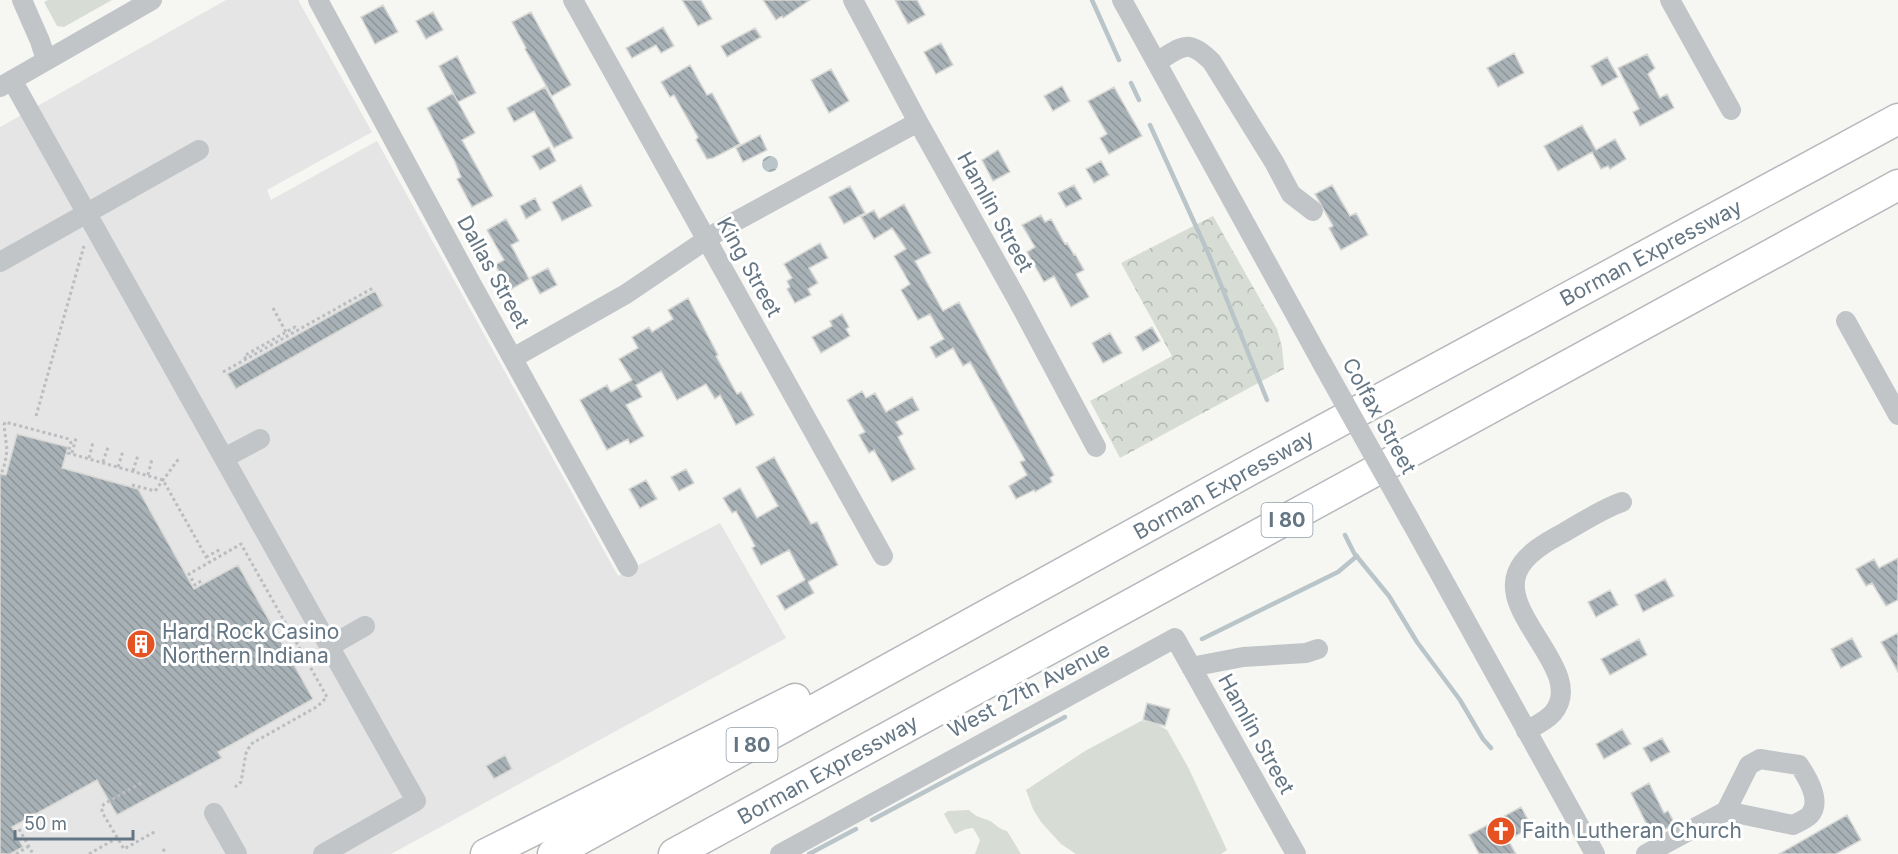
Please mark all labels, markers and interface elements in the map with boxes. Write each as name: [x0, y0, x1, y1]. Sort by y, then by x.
street label: Hamlin Street: [952, 147, 1039, 276]
street label: Borman Expressway: [1556, 194, 1746, 311]
street label: Dallas Street: [452, 211, 535, 333]
street label: King Street: [712, 213, 787, 321]
street label: Colfax Street: [1337, 353, 1422, 478]
street label: Borman Expressway: [1129, 424, 1319, 545]
road number: I 80: [1262, 503, 1312, 537]
place label: Hard Rock Casino Northern Indiana: [162, 619, 339, 668]
building icon: Hard Rock Casino Northern Indiana: [125, 628, 157, 660]
street label: West 27th Avenue: [944, 636, 1114, 743]
street label: Hamlin Street: [1213, 669, 1300, 798]
street label: Borman Expressway: [733, 709, 923, 830]
road number: I 80: [726, 728, 777, 762]
scale bar: [15, 803, 134, 841]
text: 50 m: [24, 813, 67, 834]
church icon: Faith Lutheran Church: [1485, 815, 1517, 847]
place label: Faith Lutheran Church: [1522, 818, 1742, 843]

